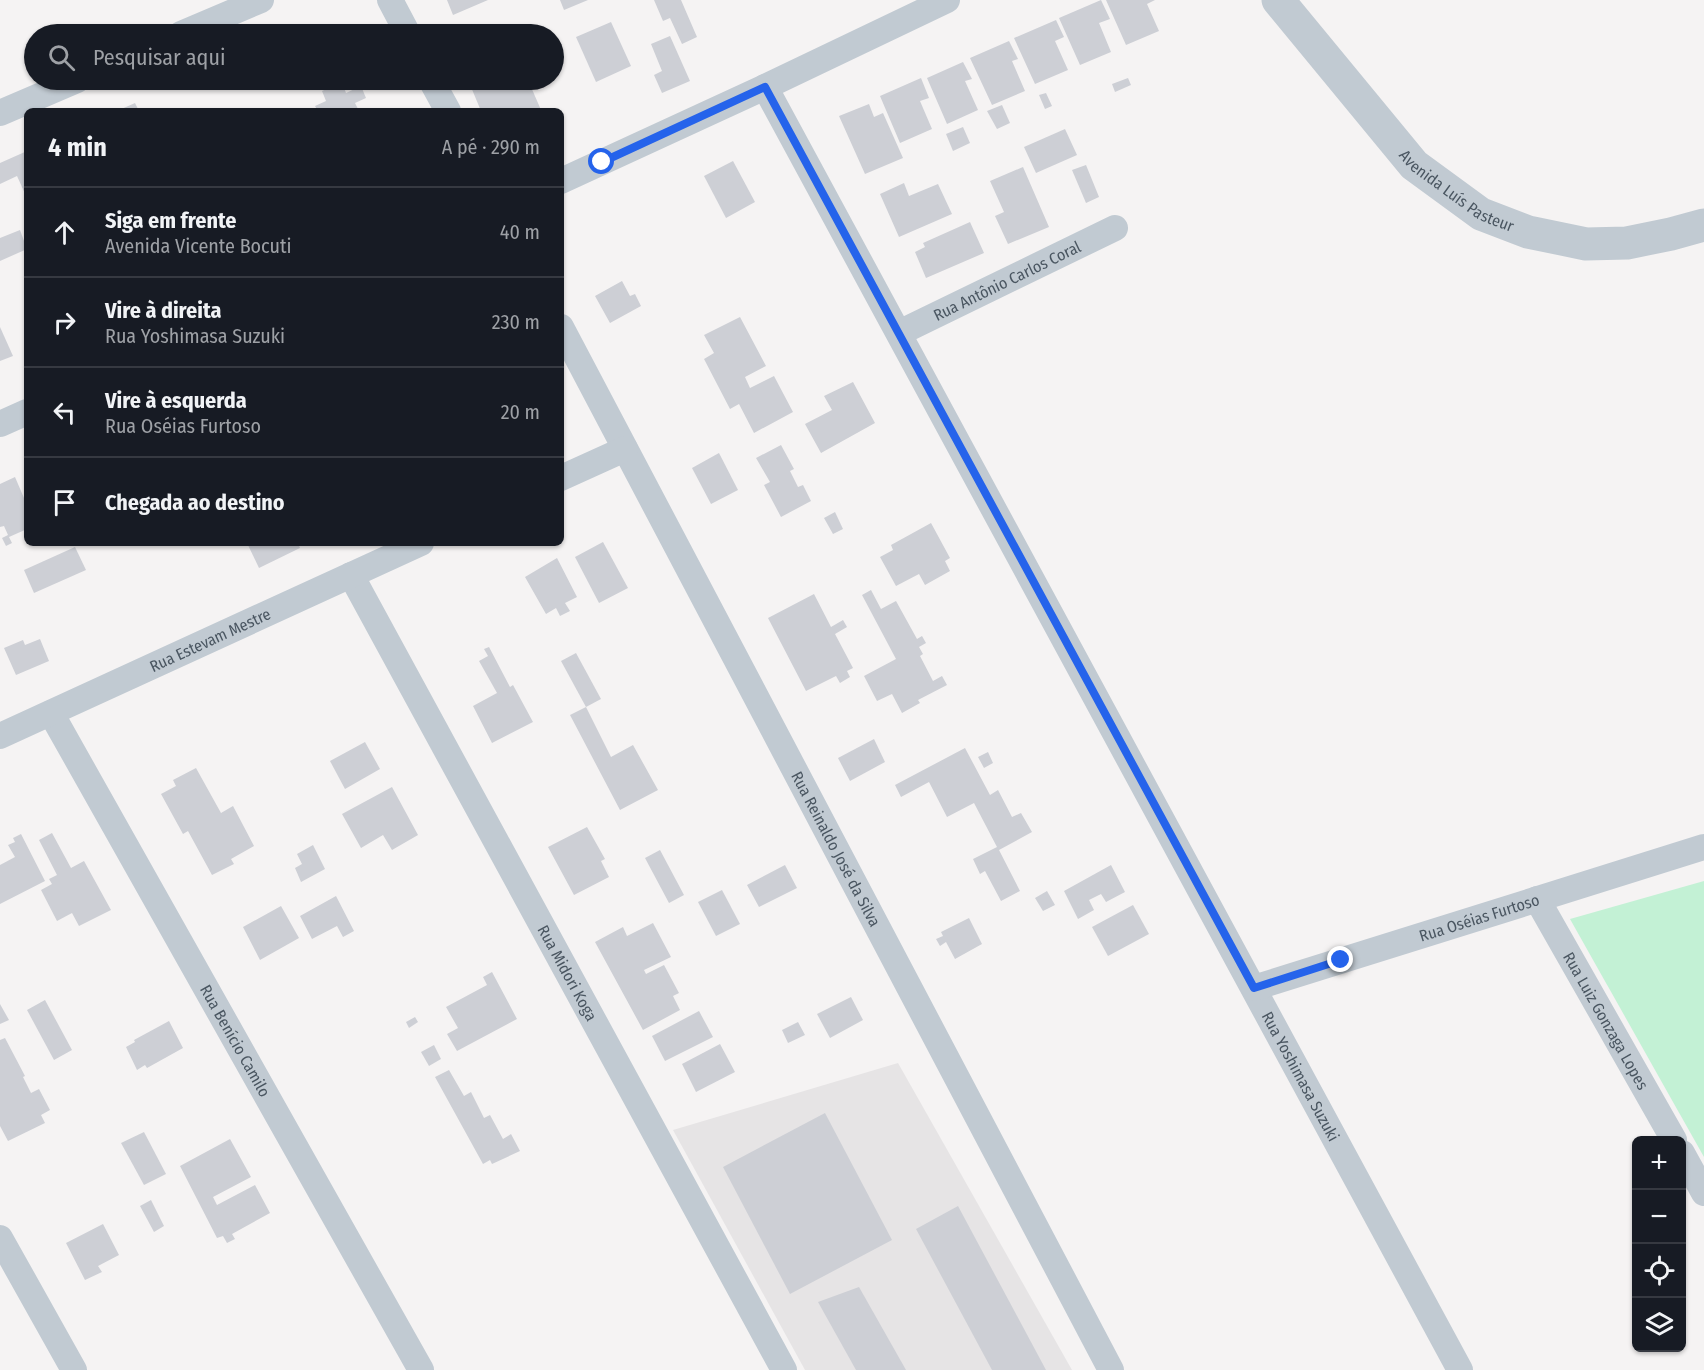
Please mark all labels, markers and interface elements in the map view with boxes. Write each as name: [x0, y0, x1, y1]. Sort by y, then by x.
search box: [24, 24, 564, 90]
icon: search: [45, 41, 78, 74]
text: Pesquisar aqui: [93, 44, 225, 71]
text: 4 min: [48, 132, 107, 163]
text: A pé · 290 m: [442, 135, 540, 159]
street label: Avenida Luís Pasteur: [1396, 146, 1517, 235]
route start: [588, 148, 614, 174]
text: Siga em frente: [105, 207, 236, 234]
icon: ahead: [48, 216, 81, 249]
text: 40 m: [500, 220, 540, 244]
text: Avenida Vicente Bocuti: [105, 234, 292, 258]
street label: Rua Antônio Carlos Coral: [930, 237, 1084, 324]
text: Vire à direita: [105, 297, 221, 324]
icon: right: [48, 306, 81, 339]
text: 230 m: [492, 310, 540, 334]
text: Rua Yoshimasa Suzuki: [105, 324, 285, 348]
text: Vire à esquerda: [105, 387, 247, 414]
icon: left: [48, 396, 81, 429]
text: 20 m: [501, 400, 540, 424]
text: Rua Oséias Furtoso: [105, 414, 261, 438]
icon: arrive: [48, 486, 81, 519]
text: Chegada ao destino: [105, 489, 285, 516]
street label: Rua Estevam Mestre: [146, 604, 274, 676]
street label: Rua Reinaldo José da Silva: [788, 768, 885, 930]
street label: Rua Oséias Furtoso: [1417, 890, 1542, 945]
street label: Rua Midori Koga: [534, 922, 602, 1024]
route end: [1327, 946, 1353, 972]
street label: Rua Luiz Gonzaga Lopes: [1560, 949, 1653, 1093]
street label: Rua Benício Camilo: [196, 981, 275, 1100]
street label: Rua Yoshimasa Suzuki: [1258, 1008, 1344, 1144]
map controls: [1632, 1136, 1686, 1352]
button: +: [1632, 1136, 1686, 1190]
button: −: [1632, 1190, 1686, 1244]
button: locate: [1632, 1244, 1686, 1298]
button: layers: [1632, 1298, 1686, 1352]

